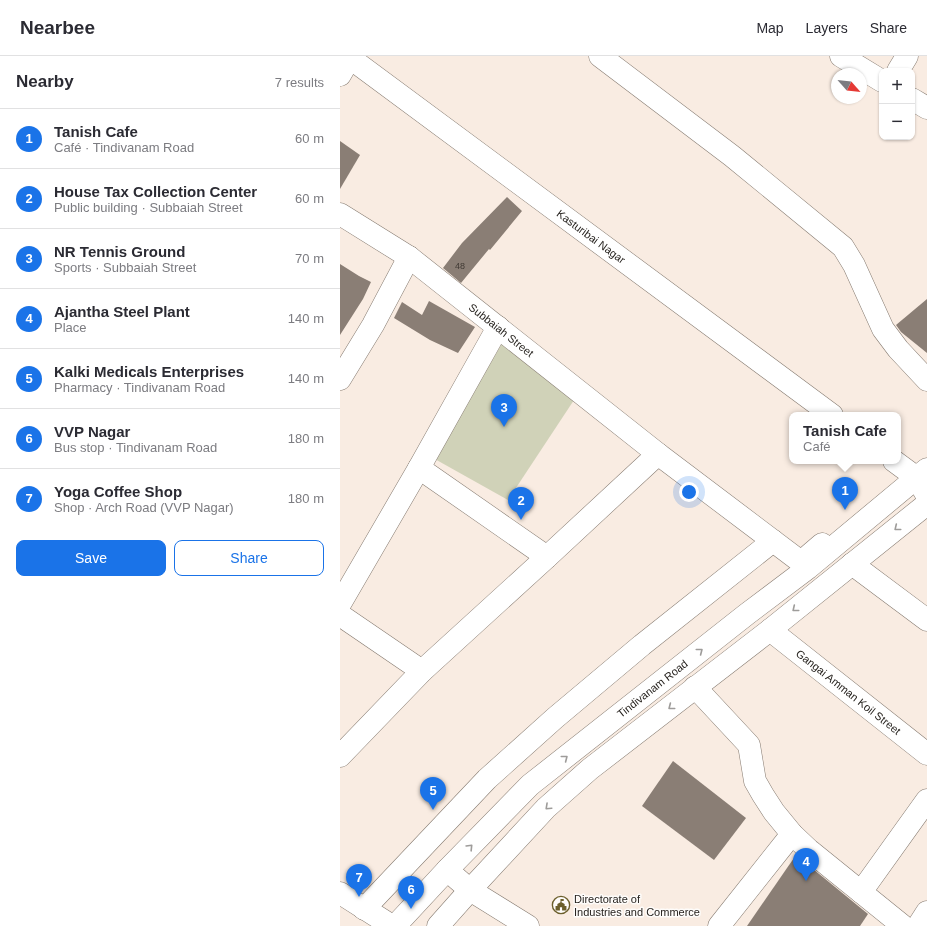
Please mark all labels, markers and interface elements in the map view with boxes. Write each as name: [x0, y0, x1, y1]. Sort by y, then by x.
text: Nearbee: [20, 17, 95, 38]
text: Map: [756, 20, 784, 36]
text: Layers: [806, 20, 848, 36]
text: Share: [870, 20, 907, 36]
north arrow: [831, 68, 867, 104]
map controls: [879, 68, 915, 140]
button: +: [879, 68, 915, 104]
text: Nearby: [16, 72, 74, 91]
text: 7 results: [275, 75, 324, 90]
button: −: [879, 104, 915, 140]
text: Tanish Cafe: [54, 123, 138, 140]
text: 1: [25, 131, 33, 146]
text: 60 m: [295, 131, 324, 146]
text: Café · Tindivanam Road: [54, 140, 194, 155]
text: House Tax Collection Center: [54, 183, 257, 200]
text: 2: [25, 191, 33, 206]
text: 60 m: [295, 191, 324, 206]
text: Public building · Subbaiah Street: [54, 200, 243, 215]
street label: Kasturibai Nagar: [555, 207, 628, 266]
text: NR Tennis Ground: [54, 243, 185, 260]
text: 3: [25, 251, 33, 266]
text: 70 m: [295, 251, 324, 266]
text: Sports · Subbaiah Street: [54, 260, 196, 275]
house number: 48: [455, 261, 465, 271]
street label: Subbaiah Street: [467, 301, 536, 359]
text: Ajantha Steel Plant: [54, 303, 190, 320]
text: 4: [25, 311, 33, 326]
text: 140 m: [288, 311, 324, 326]
text: Place: [54, 320, 87, 335]
text: Kalki Medicals Enterprises: [54, 363, 244, 380]
text: 5: [25, 371, 33, 386]
text: 140 m: [288, 371, 324, 386]
text: Pharmacy · Tindivanam Road: [54, 380, 225, 395]
pin: 3: [491, 394, 517, 427]
popup: [789, 412, 901, 464]
text: Tanish Cafe: [803, 422, 887, 439]
text: VVP Nagar: [54, 423, 130, 440]
text: 6: [25, 431, 33, 446]
text: 180 m: [288, 431, 324, 446]
text: Café: [803, 439, 831, 454]
text: Bus stop · Tindivanam Road: [54, 440, 217, 455]
pin: 1: [832, 477, 858, 510]
your location: [679, 482, 699, 502]
text: Yoga Coffee Shop: [54, 483, 182, 500]
pin: 2: [508, 487, 534, 520]
text: 7: [25, 491, 33, 506]
text: 180 m: [288, 491, 324, 506]
text: Shop · Arch Road (VVP Nagar): [54, 500, 234, 515]
one-way arrow: [894, 524, 901, 531]
button: Save: [16, 540, 166, 576]
button: Share: [174, 540, 324, 576]
one-way arrow: [793, 605, 800, 612]
street label: Gangai Amman Koil Street: [794, 647, 903, 737]
one-way arrow: [695, 649, 702, 656]
street label: Tindivanam Road: [615, 657, 690, 720]
one-way arrow: [668, 702, 675, 709]
one-way arrow: [560, 756, 567, 763]
pin: 5: [420, 777, 446, 810]
one-way arrow: [545, 802, 553, 809]
one-way arrow: [465, 844, 473, 852]
pin: 4: [793, 848, 819, 881]
pin: 7: [346, 864, 372, 897]
pin: 6: [398, 876, 424, 909]
place label: Directorate of Industries and Commerce: [574, 893, 700, 918]
public building icon: Directorate of Industries and Commerce: [551, 895, 571, 915]

